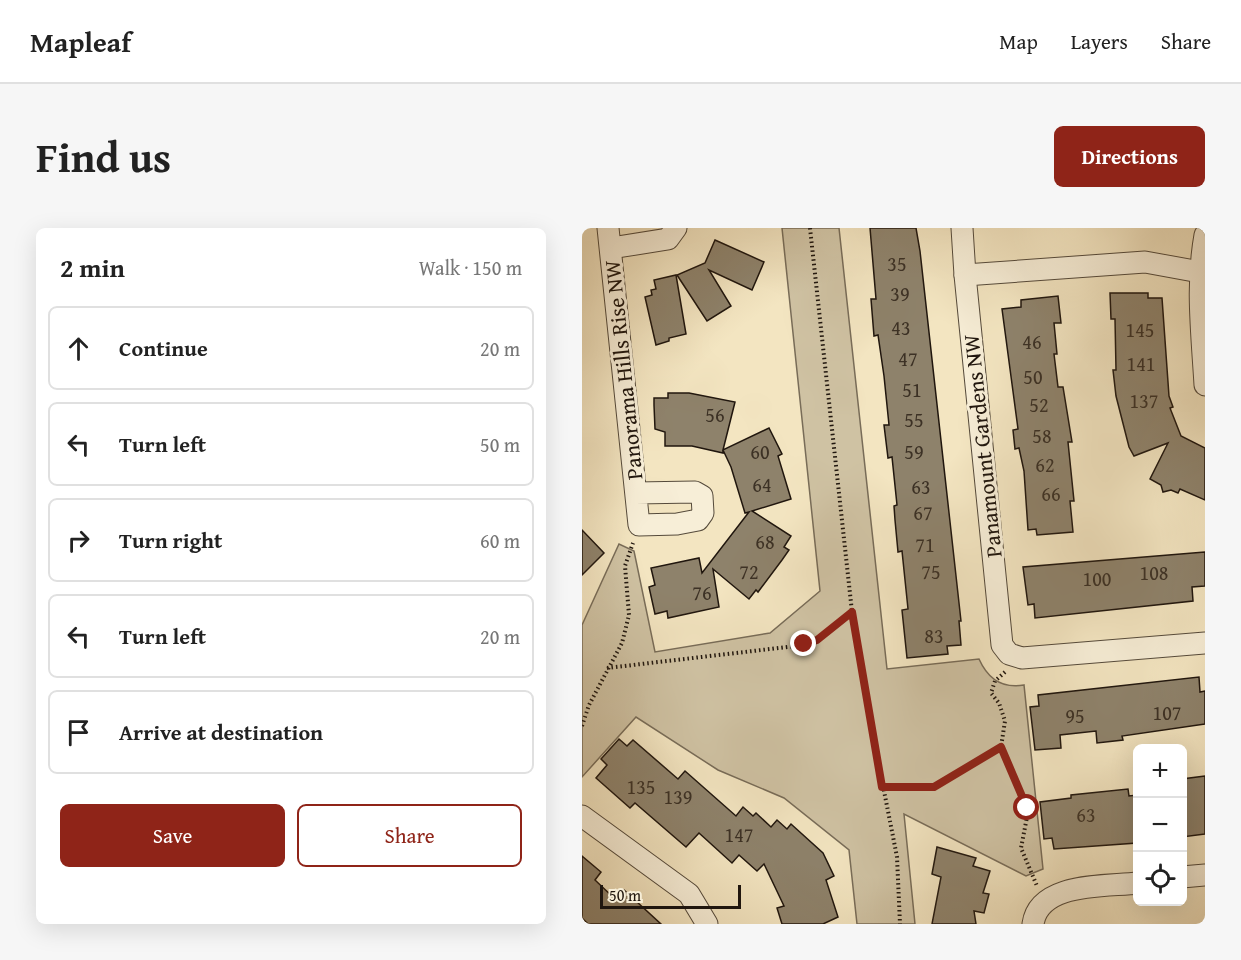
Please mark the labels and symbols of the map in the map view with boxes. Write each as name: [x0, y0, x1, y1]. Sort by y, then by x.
house number: 35: [887, 249, 907, 278]
street label: Panorama Hills Rise NW: [596, 258, 650, 481]
house number: 39: [890, 279, 910, 308]
house number: 43: [891, 313, 911, 342]
house number: 145: [1126, 315, 1154, 344]
house number: 46: [1022, 327, 1042, 356]
street label: Panamount Gardens NW: [954, 332, 1010, 559]
house number: 47: [898, 344, 918, 373]
house number: 141: [1127, 349, 1155, 378]
house number: 50: [1023, 362, 1043, 391]
house number: 51: [902, 375, 922, 404]
house number: 137: [1130, 386, 1158, 415]
house number: 52: [1029, 390, 1049, 419]
house number: 56: [705, 400, 725, 429]
house number: 55: [904, 405, 924, 434]
house number: 58: [1032, 421, 1052, 450]
house number: 60: [750, 437, 770, 466]
house number: 59: [904, 437, 924, 466]
house number: 62: [1035, 450, 1055, 479]
house number: 64: [752, 470, 772, 499]
house number: 63: [911, 472, 931, 501]
house number: 66: [1041, 479, 1061, 508]
house number: 67: [913, 498, 933, 527]
house number: 68: [755, 527, 775, 556]
house number: 71: [915, 530, 935, 559]
house number: 72: [739, 557, 759, 586]
house number: 75: [921, 557, 941, 586]
house number: 108: [1140, 558, 1168, 587]
house number: 100: [1083, 564, 1111, 593]
house number: 76: [692, 578, 712, 607]
house number: 83: [924, 621, 944, 650]
route end: [790, 630, 816, 656]
house number: 107: [1153, 698, 1181, 727]
house number: 95: [1065, 701, 1085, 730]
house number: 135: [627, 772, 655, 801]
house number: 139: [664, 782, 692, 811]
route start: [1013, 794, 1039, 820]
house number: 63: [1076, 800, 1096, 829]
house number: 147: [725, 820, 753, 849]
scale bar: [600, 882, 741, 910]

